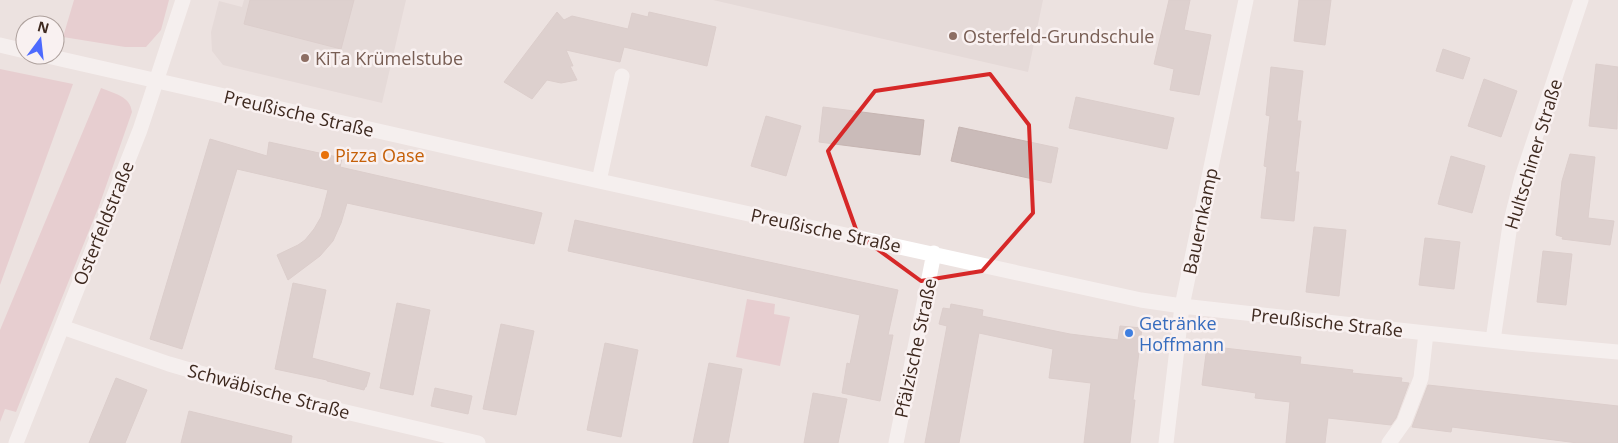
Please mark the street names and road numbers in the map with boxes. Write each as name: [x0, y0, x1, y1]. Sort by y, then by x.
street label: Hultschiner Straße: [1499, 76, 1567, 232]
street label: Preußische Straße: [222, 84, 376, 142]
street label: Osterfeldstraße: [67, 157, 139, 289]
street label: Bauernkamp: [1177, 166, 1223, 276]
street label: Preußische Straße: [749, 202, 903, 258]
street label: Pfälzische Straße: [888, 276, 942, 420]
street label: Preußische Straße: [1250, 302, 1404, 342]
street label: Schwäbische Straße: [185, 358, 353, 424]

